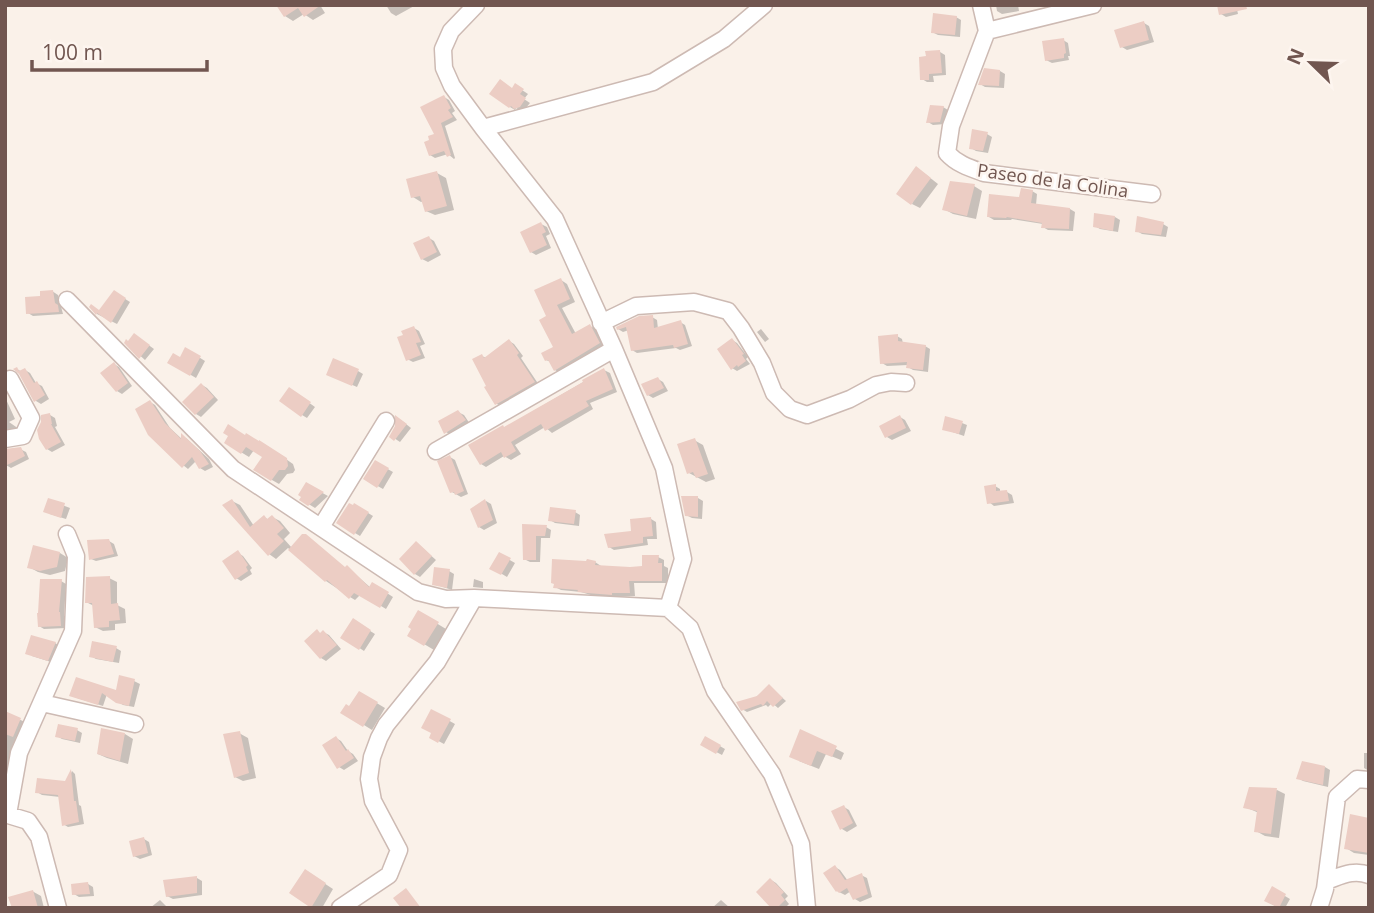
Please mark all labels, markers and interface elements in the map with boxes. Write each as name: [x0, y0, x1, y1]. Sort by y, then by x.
scale bar: [32, 28, 206, 72]
north arrow: [1276, 28, 1346, 98]
text: 100 m: [42, 38, 103, 66]
text: N: [1280, 44, 1310, 69]
street label: Paseo de la Colina: [976, 158, 1130, 202]

